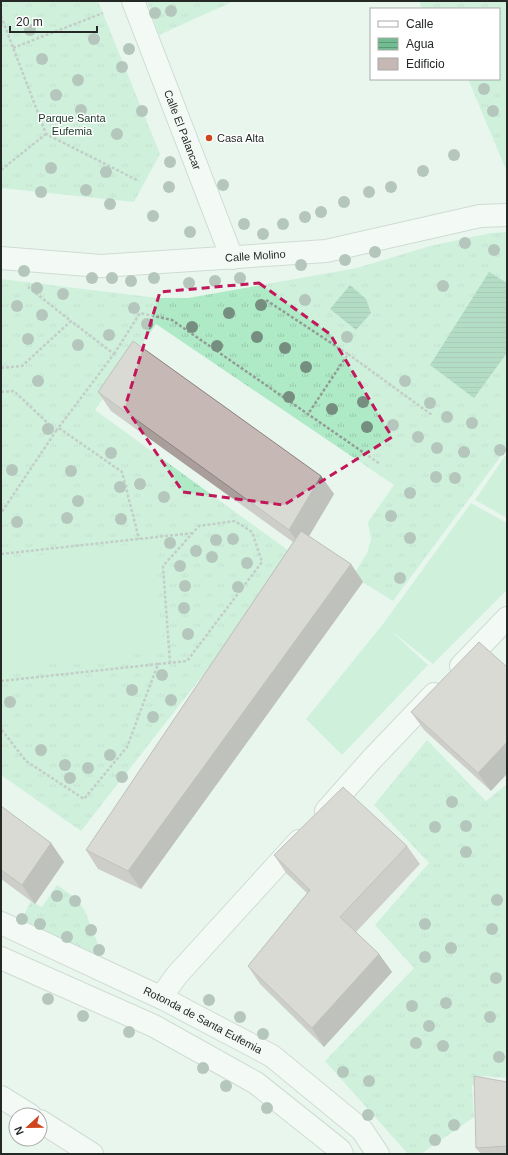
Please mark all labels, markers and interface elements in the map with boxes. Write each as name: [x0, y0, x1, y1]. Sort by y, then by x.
scale bar: [10, 8, 97, 34]
legend: [370, 8, 500, 80]
text: 20 m: [16, 15, 43, 29]
text: Calle: [406, 17, 434, 31]
text: Agua: [406, 37, 434, 51]
text: Edificio: [406, 57, 445, 71]
street label: Calle El Palancar: [162, 88, 204, 172]
park label: Parque Santa Eufemia: [38, 112, 107, 137]
place label: Casa Alta: [217, 132, 265, 144]
marker: Casa Alta: [204, 133, 214, 143]
street label: Calle Molino: [225, 248, 286, 264]
street label: Rotonda de Santa Eufemia: [142, 984, 265, 1056]
north arrow: [8, 1107, 48, 1147]
text: N: [12, 1125, 26, 1137]

